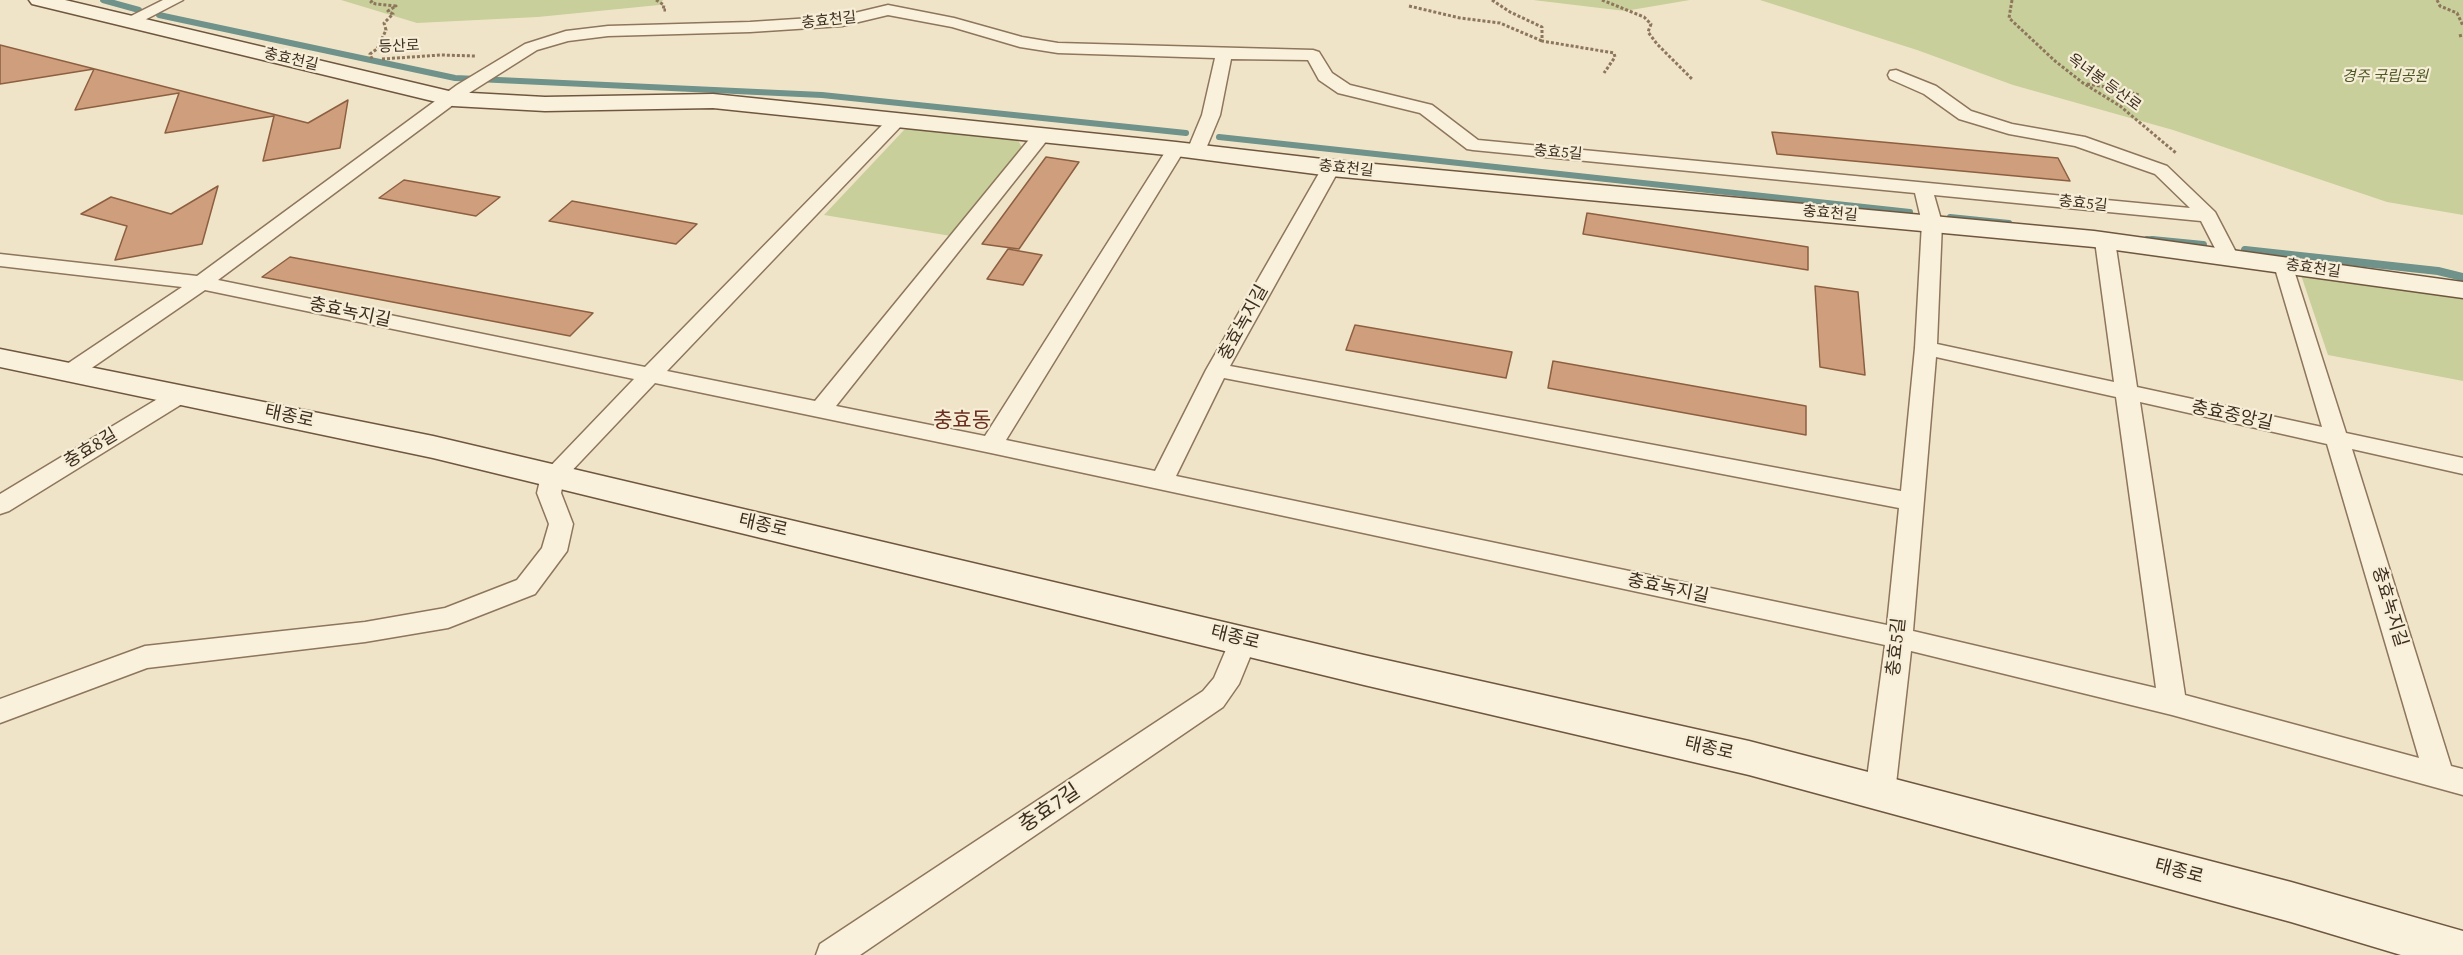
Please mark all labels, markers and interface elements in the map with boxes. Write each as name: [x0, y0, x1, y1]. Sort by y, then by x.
street label: 충효천길: [801, 9, 857, 33]
street label: 등산로: [378, 37, 420, 57]
street label: 충효천길: [262, 45, 320, 75]
street label: 옥녀봉 등산로: [2064, 50, 2144, 116]
park label: 경주 국립공원: [2342, 68, 2428, 86]
street label: 충효5길: [1533, 142, 1583, 164]
street label: 충효천길: [1318, 157, 1374, 181]
street label: 충효5길: [2058, 192, 2108, 216]
street label: 충효천길: [1802, 203, 1858, 225]
street label: 충효천길: [2284, 256, 2342, 282]
street label: 충효녹지길: [1214, 282, 1274, 364]
street label: 충효녹지길: [307, 294, 393, 332]
street label: 충효중앙길: [2189, 397, 2275, 435]
street label: 태종로: [262, 401, 316, 433]
district label: 충효동: [933, 409, 991, 435]
street label: 충효8길: [60, 425, 122, 473]
street label: 태종로: [736, 510, 790, 542]
street label: 충효녹지길: [2367, 564, 2411, 650]
street label: 충효녹지길: [1625, 570, 1711, 608]
street label: 충효5길: [1883, 617, 1911, 677]
street label: 태종로: [1208, 622, 1262, 654]
street label: 태종로: [1682, 733, 1736, 765]
street label: 충효7길: [1015, 779, 1085, 839]
street label: 태종로: [2152, 855, 2206, 889]

